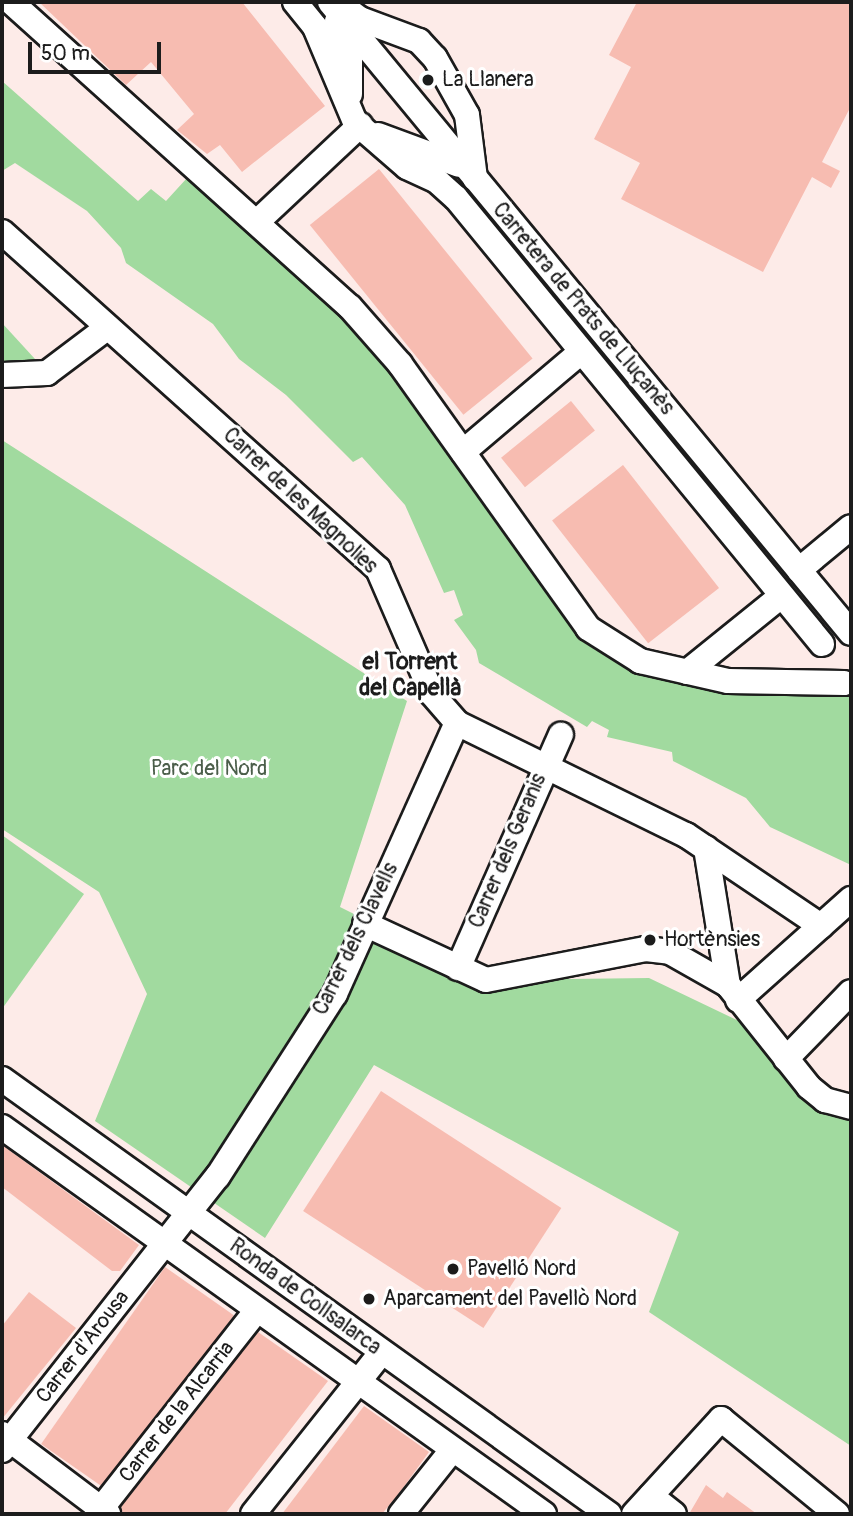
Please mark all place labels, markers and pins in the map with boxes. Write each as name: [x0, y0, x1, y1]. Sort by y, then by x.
place label: La Llanera: [442, 67, 534, 93]
marker: La Llanera: [420, 72, 436, 88]
place label: Hortènsies: [664, 927, 760, 953]
marker: Hortènsies: [642, 932, 658, 948]
place label: Pavelló Nord: [467, 1256, 576, 1282]
marker: Pavelló Nord: [445, 1261, 461, 1277]
place label: Aparcament del Pavellò Nord: [383, 1286, 637, 1312]
marker: Aparcament del Pavellò Nord: [361, 1291, 377, 1307]

